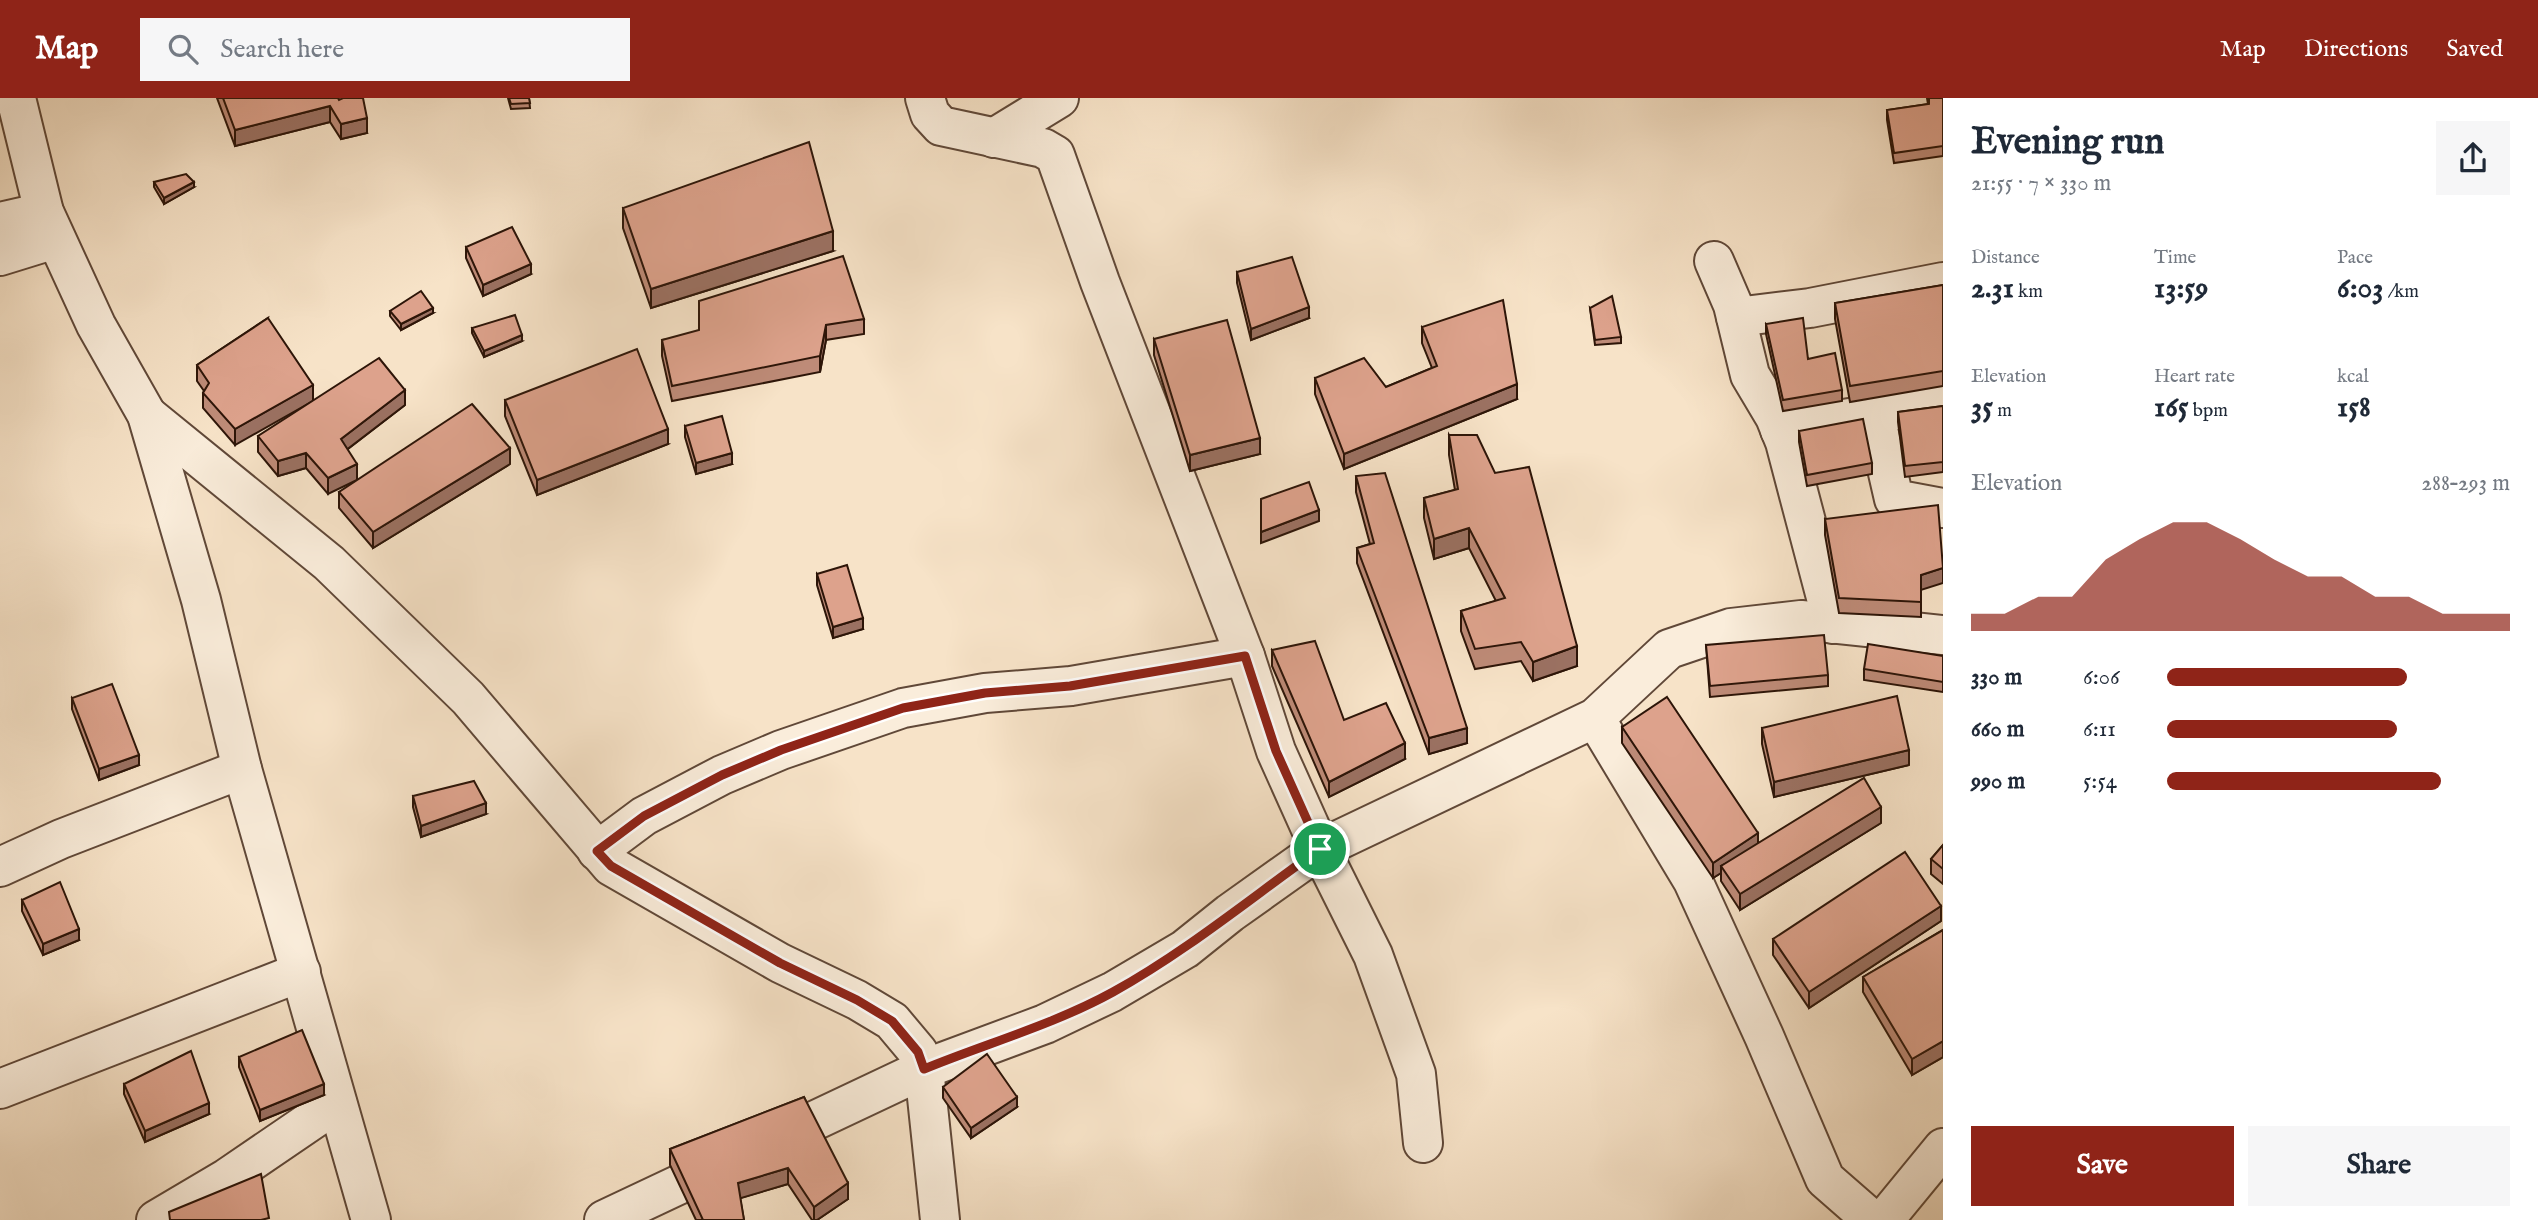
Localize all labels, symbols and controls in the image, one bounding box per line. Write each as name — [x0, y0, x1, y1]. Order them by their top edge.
search box — [140, 18, 630, 81]
text: Map — [35, 28, 98, 70]
icon: search — [164, 30, 202, 68]
text: Search here — [220, 33, 344, 66]
text: Map — [2220, 34, 2266, 65]
text: Directions — [2304, 34, 2408, 65]
text: Saved — [2446, 34, 2503, 65]
text: Evening run — [1971, 119, 2165, 167]
button: share — [2436, 121, 2510, 195]
text: 21:55 · 7 × 330 m — [1971, 169, 2111, 198]
text: Distance — [1971, 246, 2040, 270]
text: Time — [2154, 246, 2196, 270]
text: Pace — [2337, 246, 2373, 270]
text: 2.31 — [1971, 270, 2014, 308]
text: 13:59 — [2154, 270, 2208, 308]
text: 6:03 — [2337, 270, 2384, 308]
text: km — [2014, 280, 2043, 304]
text: /km — [2384, 280, 2419, 304]
text: Elevation — [1971, 365, 2046, 389]
text: Heart rate — [2154, 365, 2235, 389]
text: kcal — [2337, 365, 2369, 389]
text: 35 — [1971, 389, 1993, 427]
text: 165 — [2154, 389, 2189, 427]
text: 158 — [2337, 389, 2371, 427]
text: m — [1993, 399, 2012, 423]
text: bpm — [2189, 399, 2228, 423]
text: Elevation — [1971, 469, 2062, 498]
text: 288–293 m — [2421, 469, 2510, 498]
text: 330 m — [1971, 663, 2022, 692]
text: 6:06 — [2083, 663, 2120, 692]
text: 660 m — [1971, 715, 2025, 744]
text: 6:11 — [2083, 715, 2116, 744]
text: 990 m — [1971, 767, 2025, 796]
text: 5:54 — [2083, 767, 2117, 796]
pin — [1290, 819, 1350, 879]
icon: arrive — [1301, 830, 1339, 868]
button: Save — [1971, 1126, 2234, 1206]
button: Share — [2248, 1126, 2510, 1206]

